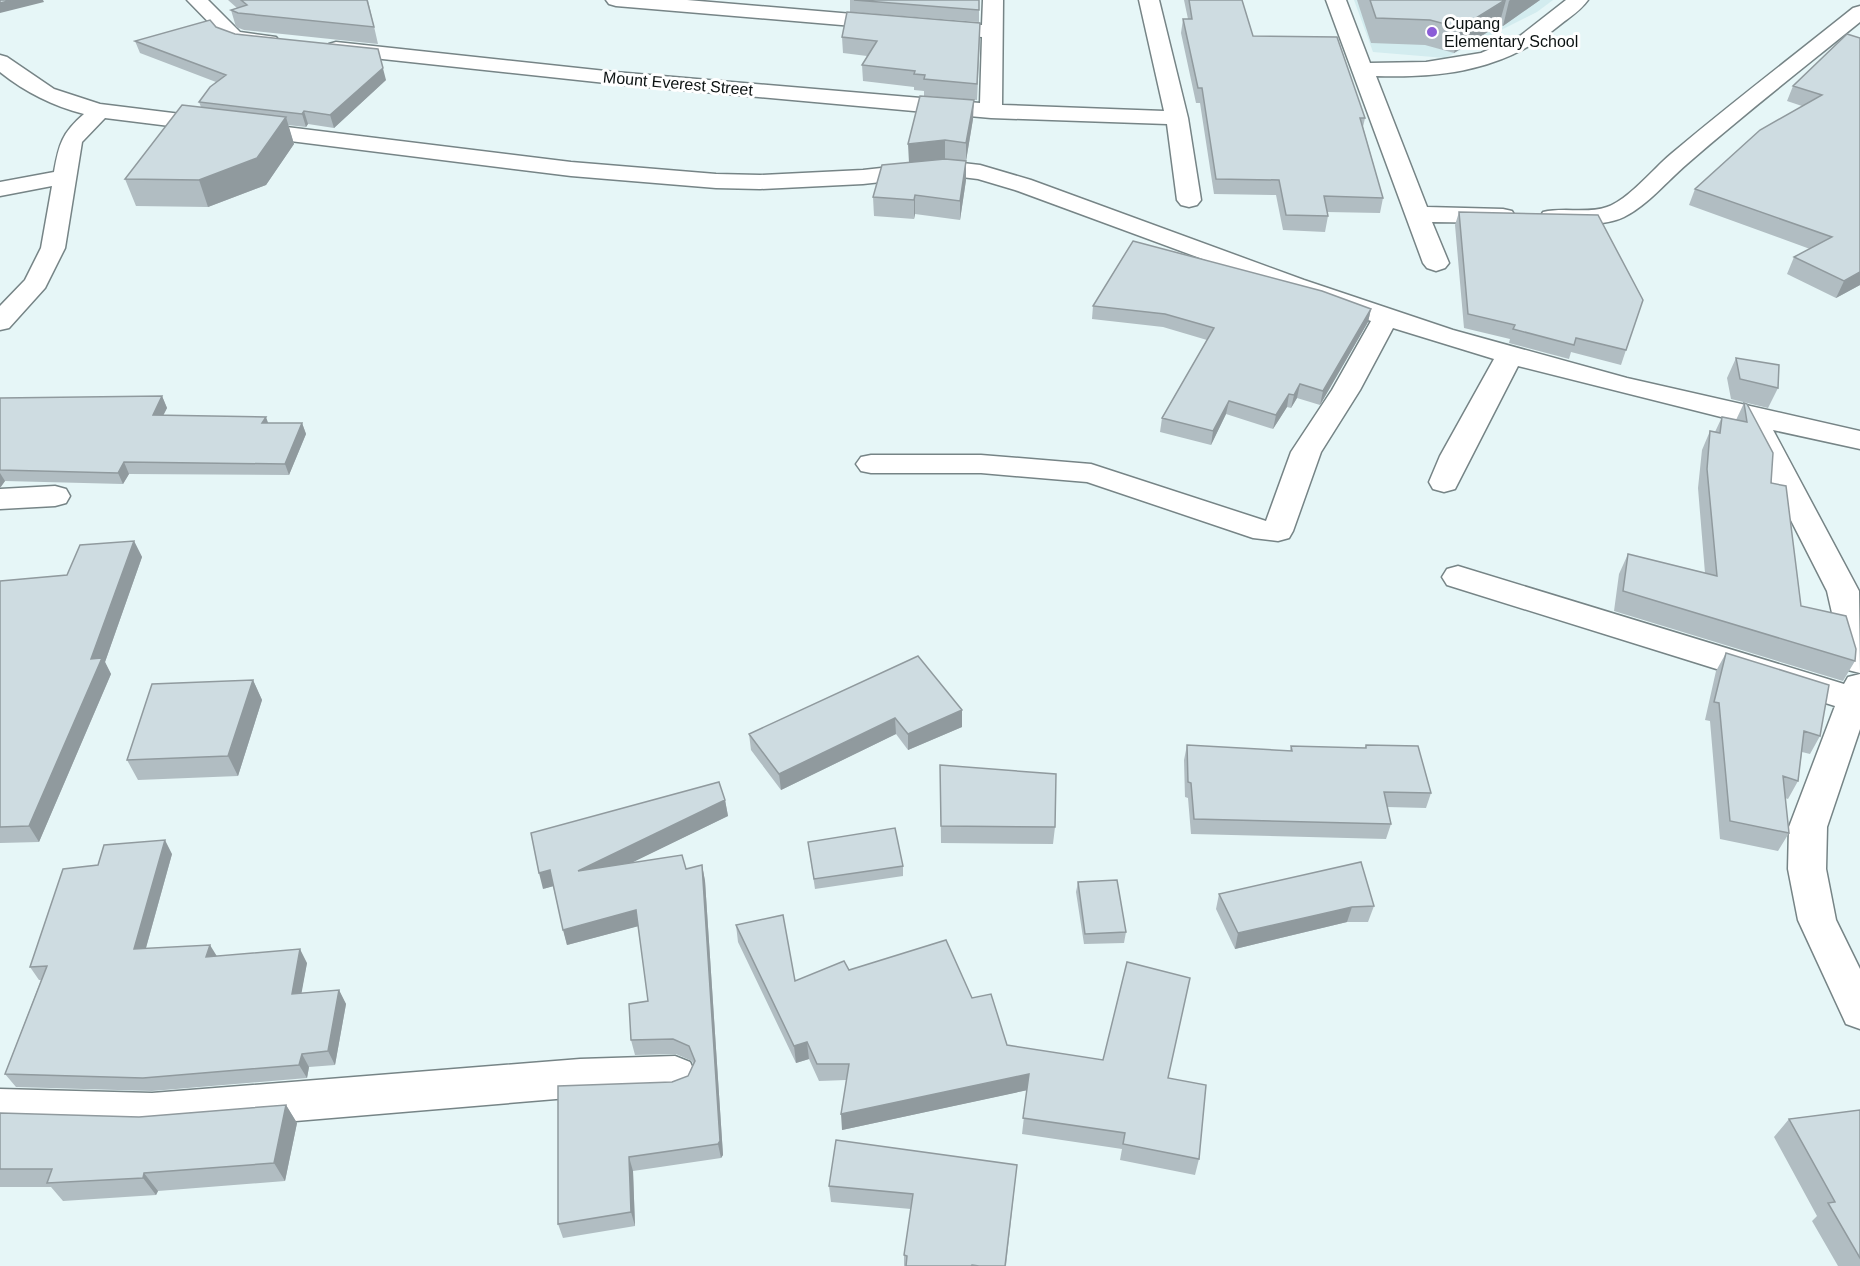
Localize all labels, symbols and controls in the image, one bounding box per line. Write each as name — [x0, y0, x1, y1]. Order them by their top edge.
place label: Cupang Elementary School — [1444, 15, 1578, 50]
marker: Cupang Elementary School — [1425, 25, 1439, 39]
street label: Mount Everest Street — [602, 68, 754, 99]

